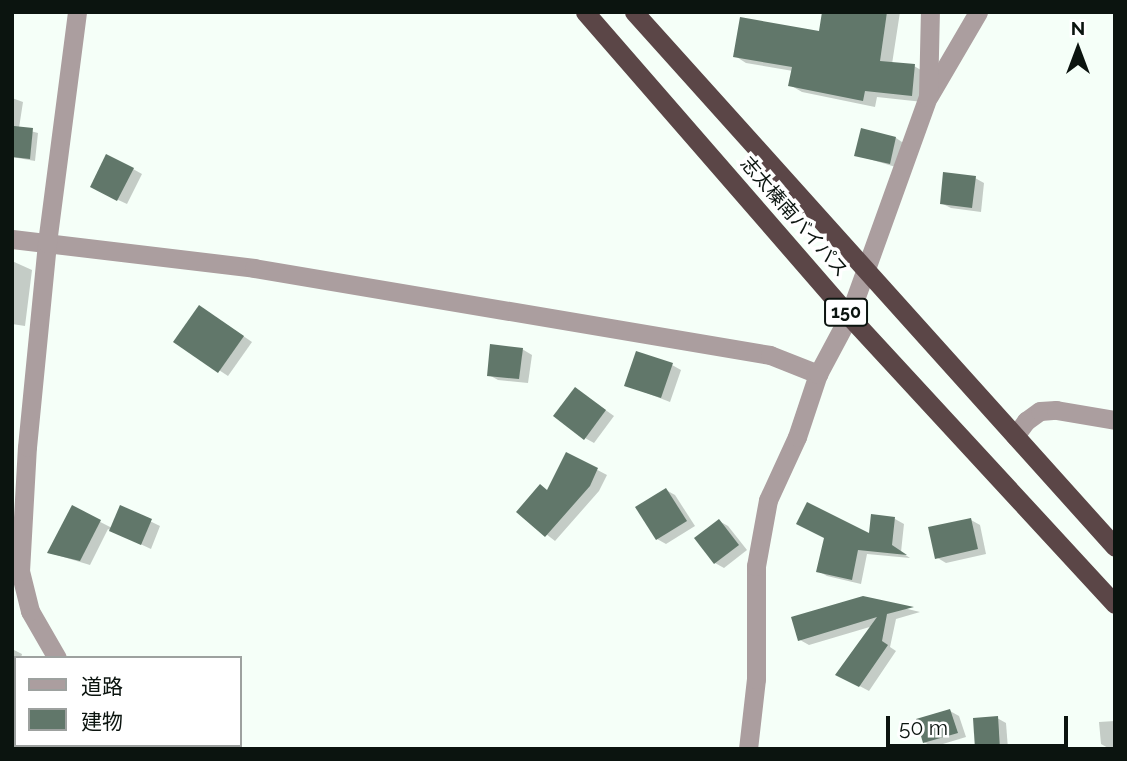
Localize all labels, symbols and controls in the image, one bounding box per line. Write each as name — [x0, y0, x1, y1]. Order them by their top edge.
north arrow — [1043, 14, 1113, 84]
text: N — [1071, 17, 1085, 39]
street label: 志太榛南バイパス — [736, 152, 852, 282]
road number: 150 — [823, 298, 869, 326]
legend — [14, 656, 242, 747]
text: 道路 — [81, 674, 123, 699]
scale bar — [889, 702, 1071, 746]
text: 建物 — [81, 709, 123, 734]
text: 50 m — [899, 715, 948, 740]

